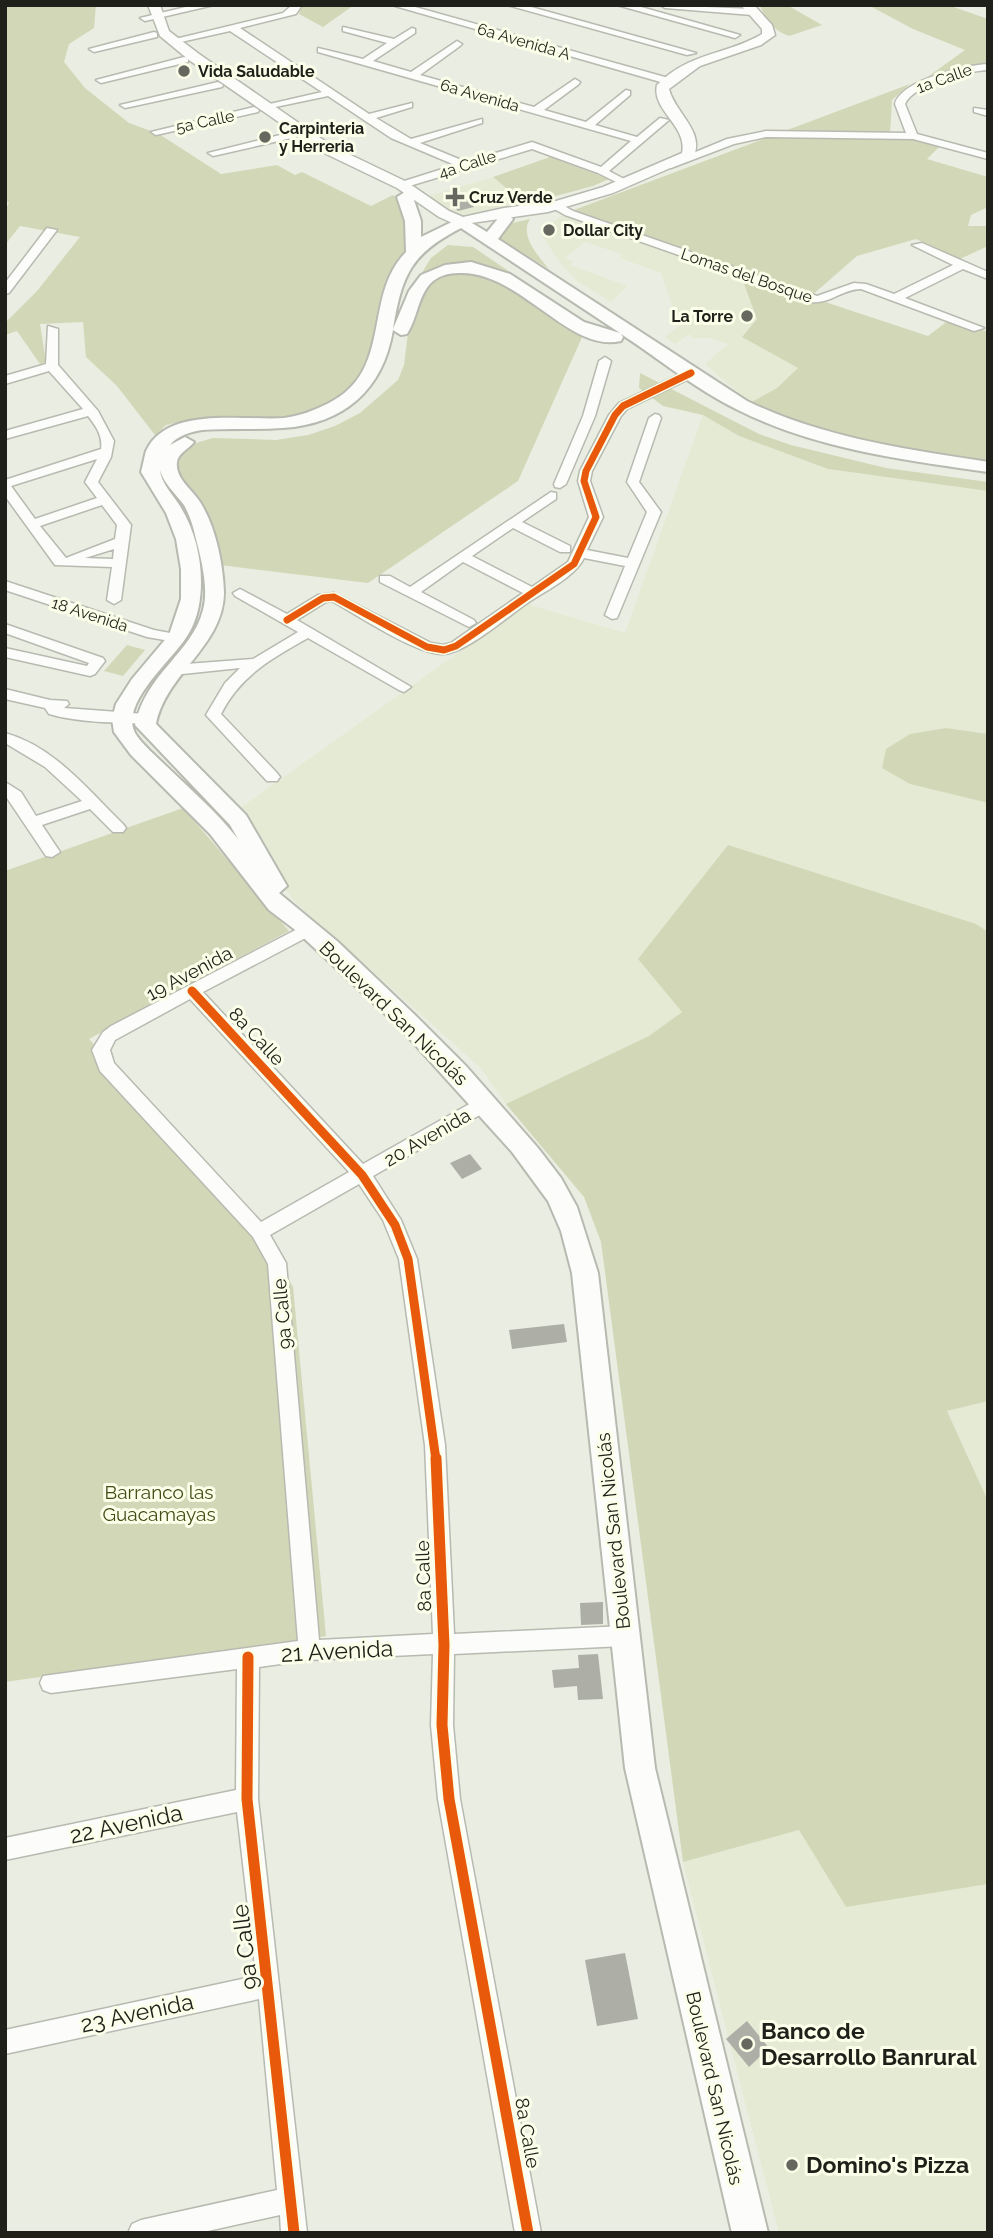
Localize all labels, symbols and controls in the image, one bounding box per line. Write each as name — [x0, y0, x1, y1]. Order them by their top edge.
street label: 6a Avenida A — [475, 19, 573, 64]
street label: 1a Calle — [914, 60, 974, 97]
place label: Vida Saludable — [198, 62, 315, 81]
marker: Vida Saludable — [176, 63, 192, 79]
street label: 6a Avenida — [438, 75, 522, 116]
street label: 5a Calle — [174, 106, 236, 137]
place label: Carpinteria y Herreria — [279, 119, 364, 156]
marker: Carpinteria y Herreria — [257, 129, 273, 145]
street label: 4a Calle — [436, 146, 498, 183]
place label: Cruz Verde — [469, 188, 553, 207]
marker: Cruz Verde — [447, 189, 463, 205]
place label: Dollar City — [563, 221, 643, 240]
marker: Dollar City — [541, 222, 557, 238]
street label: Lomas del Bosque — [679, 244, 815, 307]
place label: La Torre — [671, 307, 733, 326]
marker: La Torre — [739, 308, 755, 324]
street label: 18 Avenida — [49, 593, 131, 636]
street label: Boulevard San Nicolás — [315, 936, 473, 1090]
street label: 19 Avenida — [142, 941, 236, 1005]
street label: 8a Calle — [225, 1002, 289, 1070]
street label: 20 Avenida — [380, 1103, 474, 1171]
street label: 9a Calle — [268, 1278, 296, 1350]
street label: Boulevard San Nicolás — [592, 1432, 634, 1630]
park label: Barranco las Guacamayas — [102, 1481, 216, 1525]
street label: 8a Calle — [411, 1540, 435, 1612]
street label: 21 Avenida — [280, 1634, 394, 1667]
street label: 22 Avenida — [67, 1798, 185, 1849]
street label: 9a Calle — [226, 1903, 263, 1991]
street label: 23 Avenida — [78, 1987, 196, 2038]
street label: Boulevard San Nicolás — [682, 1989, 748, 2187]
place label: Banco de Desarrollo Banrural — [761, 2017, 977, 2070]
marker: Banco de Desarrollo Banrural — [739, 2036, 755, 2052]
street label: 8a Calle — [511, 2096, 545, 2170]
place label: Domino's Pizza — [806, 2151, 969, 2178]
marker: Domino's Pizza — [784, 2157, 800, 2173]

